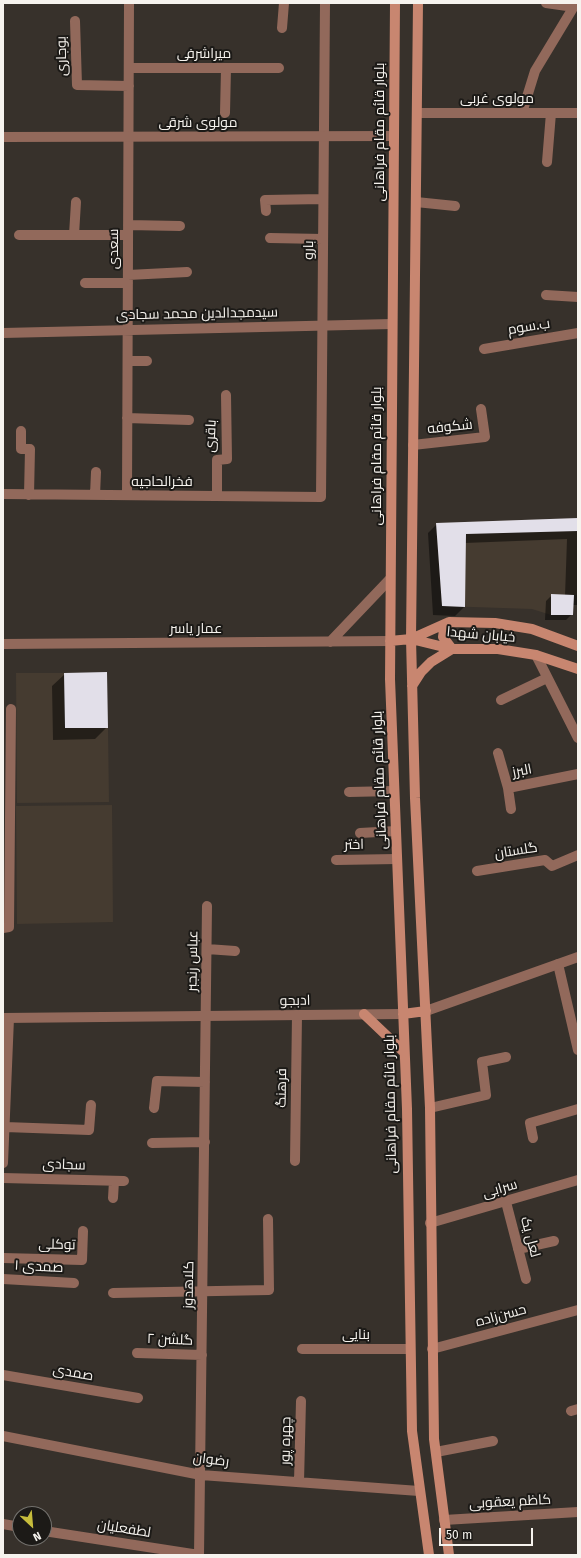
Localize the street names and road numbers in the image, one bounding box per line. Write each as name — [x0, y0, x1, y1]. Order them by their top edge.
street label: بوجاری — [53, 36, 71, 76]
street label: میراشرفی — [177, 46, 231, 62]
street label: بلوار قائم مقام فراهانی — [372, 63, 388, 201]
street label: مولوی غربی — [460, 91, 534, 107]
street label: مولوی شرقی — [159, 115, 237, 131]
street label: سعدی — [106, 229, 122, 269]
street label: بارو — [300, 240, 318, 260]
street label: سیدمجدالدین محمد سجادی — [116, 304, 278, 324]
street label: ب.سوم — [507, 315, 551, 339]
street label: بلوار قائم مقام فراهانی — [369, 387, 385, 525]
street label: شکوفه — [427, 416, 473, 438]
street label: باقری — [202, 419, 220, 453]
street label: فخرالحاجیه — [131, 474, 193, 490]
street label: عمار یاسر — [170, 621, 222, 637]
street label: خیابان شهدا — [446, 624, 516, 646]
street label: بلوار قائم مقام فراهانی — [369, 710, 391, 850]
street label: البرز — [511, 761, 533, 781]
street label: اختر — [344, 836, 364, 854]
street label: گلستان — [493, 839, 539, 863]
street label: عباس رنجبر — [184, 930, 202, 992]
street label: ادبجو — [279, 992, 311, 1010]
street label: بلوار قائم مقام فراهانی — [381, 1034, 401, 1174]
street label: فرهنگ — [273, 1068, 291, 1108]
street label: سجادی — [42, 1156, 86, 1174]
street label: سرابی — [481, 1176, 519, 1202]
street label: لعل یک — [517, 1215, 543, 1259]
street label: توکلی — [38, 1236, 76, 1254]
street label: صمدی ۱ — [14, 1257, 64, 1277]
street label: کلاهدوز — [180, 1261, 198, 1309]
street label: حسن‌زاده — [474, 1301, 528, 1331]
street label: بنایی — [342, 1327, 370, 1343]
street label: گلشن ۲ — [147, 1331, 193, 1349]
street label: صمدی — [51, 1361, 95, 1385]
street label: چهره پور — [277, 1417, 295, 1465]
street label: رضوان — [192, 1449, 230, 1471]
street label: کاظم یعقوبی — [469, 1491, 551, 1513]
street label: لطفعلیان — [96, 1516, 152, 1542]

